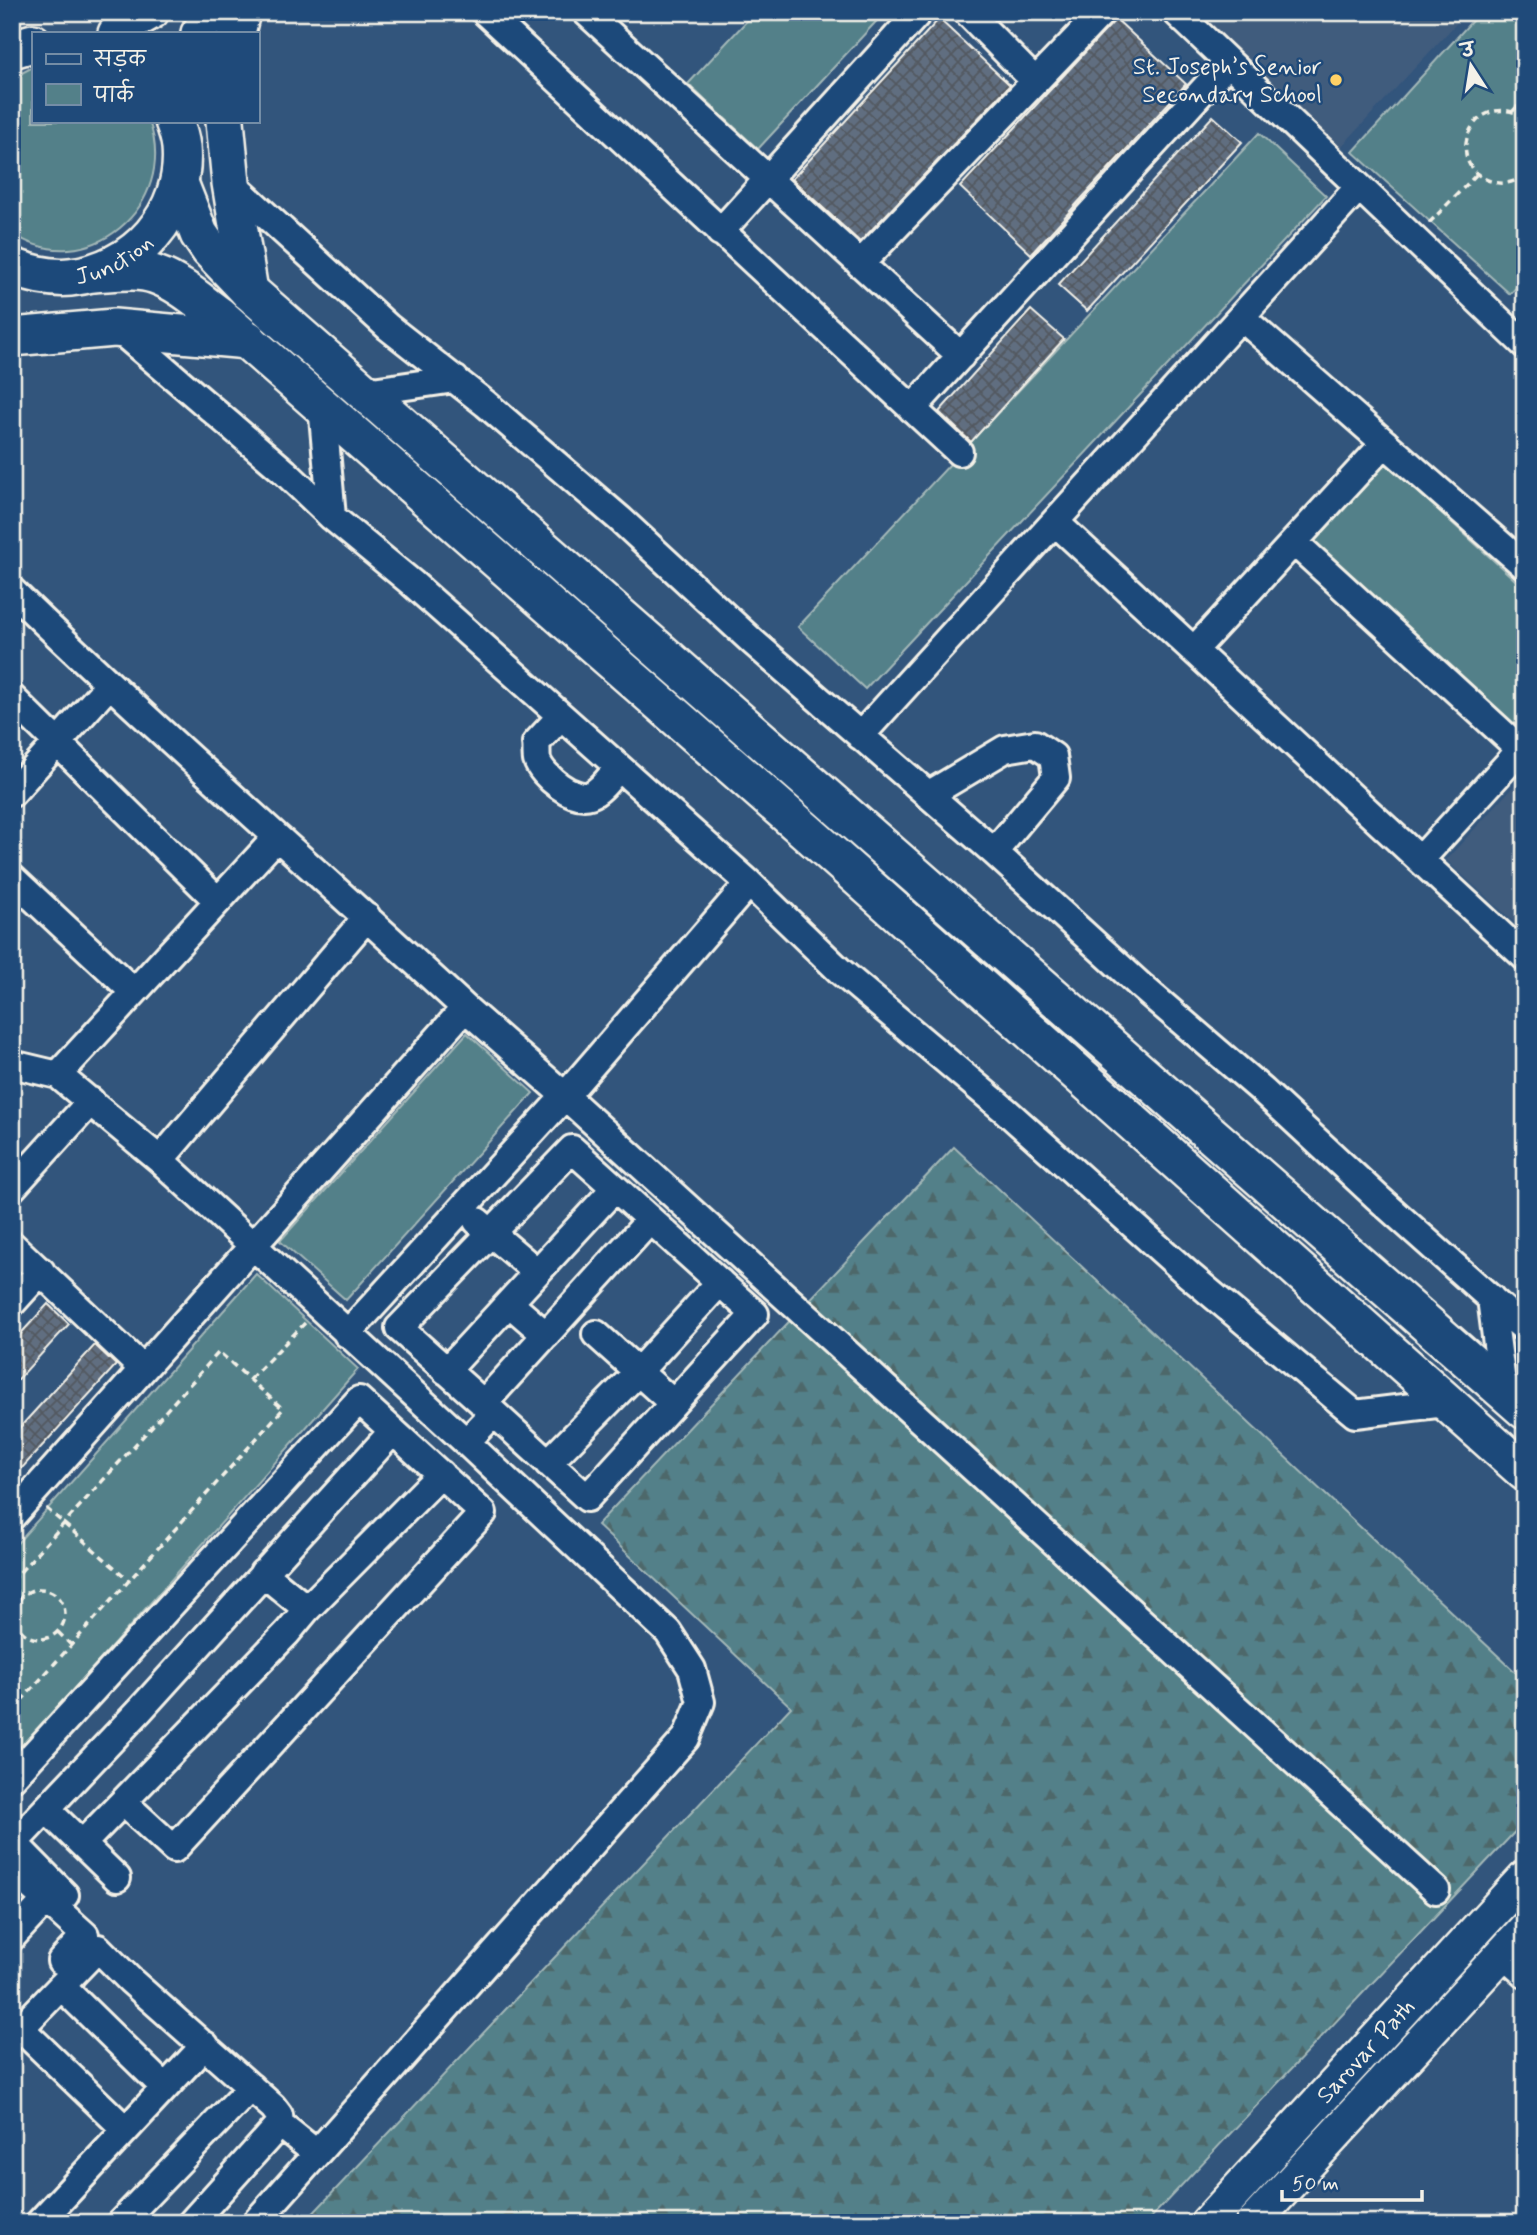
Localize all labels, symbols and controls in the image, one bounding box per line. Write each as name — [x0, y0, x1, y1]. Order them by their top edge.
legend — [32, 32, 259, 122]
north arrow — [1436, 32, 1506, 102]
text: उ — [1457, 37, 1479, 65]
text: सड़क — [93, 46, 147, 74]
place label: St. Joseph’s Senior Secondary School — [1133, 52, 1322, 111]
marker: St. Joseph’s Senior Secondary School — [1328, 72, 1344, 88]
text: पार्क — [93, 78, 135, 110]
street label: Junction — [73, 228, 161, 293]
street label: Sarovar Path — [1310, 1993, 1423, 2111]
scale bar — [1282, 2158, 1422, 2202]
text: 50 m — [1292, 2170, 1339, 2198]

